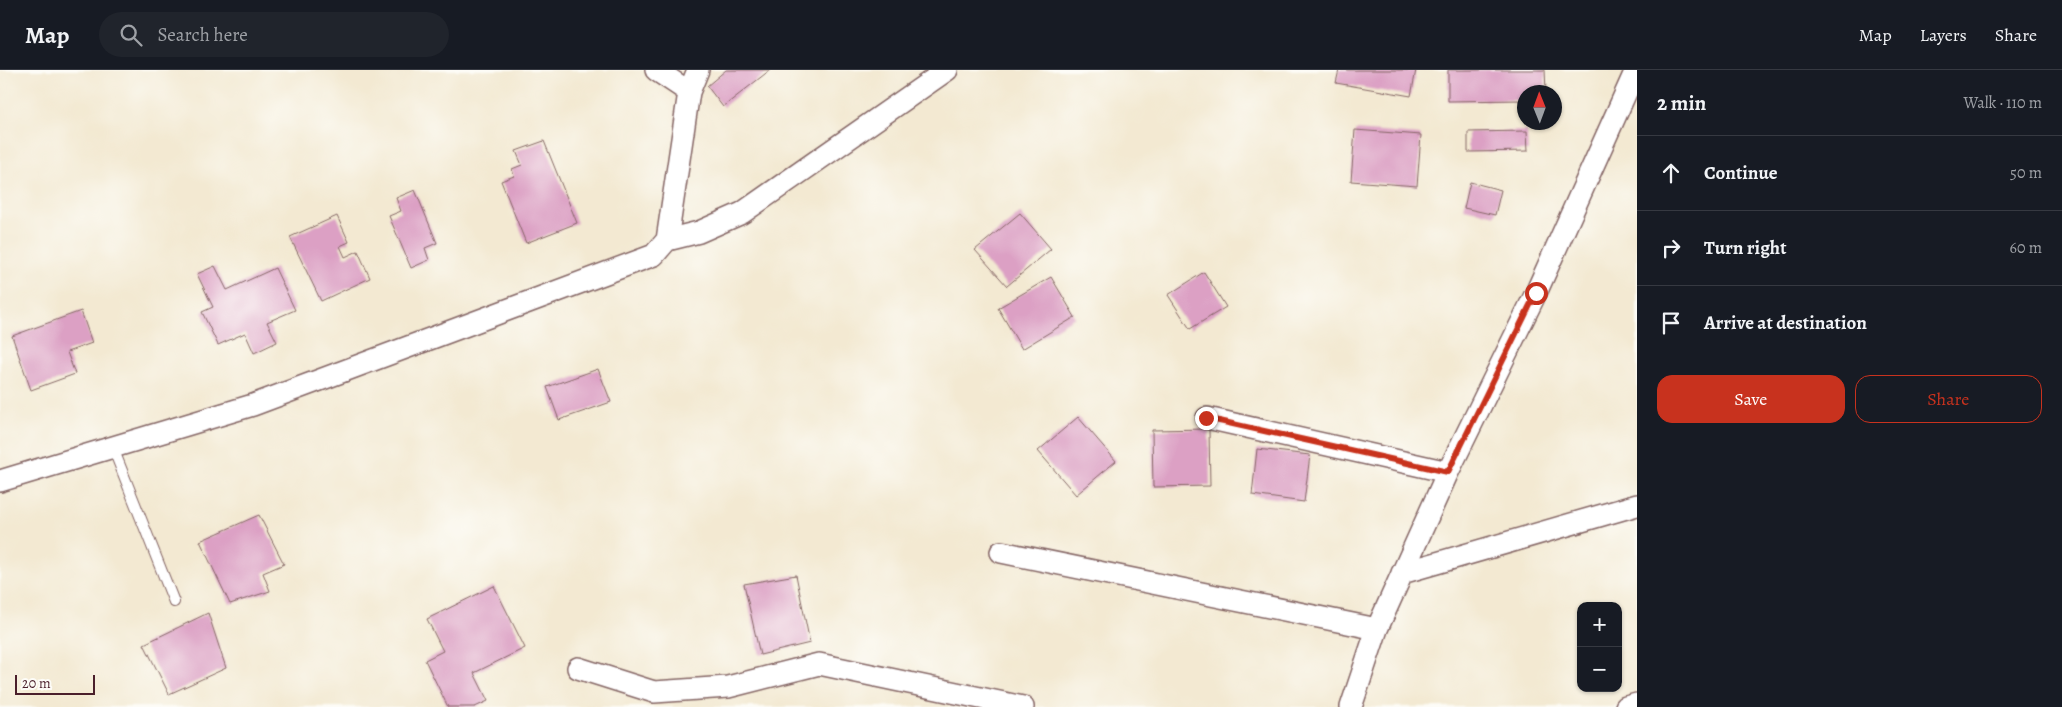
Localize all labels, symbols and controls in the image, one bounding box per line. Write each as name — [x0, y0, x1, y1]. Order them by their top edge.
search box — [99, 12, 449, 57]
text: Map — [25, 19, 69, 51]
icon: search — [117, 21, 145, 49]
text: Search here — [157, 22, 248, 48]
text: Map — [1859, 23, 1892, 47]
text: Layers — [1920, 23, 1967, 47]
text: Share — [1995, 23, 2037, 47]
north arrow — [1517, 85, 1562, 130]
text: 2 min — [1657, 89, 1706, 117]
text: Walk · 110 m — [1964, 92, 2042, 114]
icon: ahead — [1657, 159, 1685, 187]
text: Continue — [1704, 160, 1778, 186]
text: 50 m — [2010, 162, 2042, 184]
icon: right — [1657, 234, 1685, 262]
text: Turn right — [1704, 235, 1786, 261]
text: 60 m — [2010, 237, 2042, 259]
route start — [1525, 282, 1548, 305]
icon: arrive — [1657, 309, 1685, 337]
text: Arrive at destination — [1704, 310, 1867, 336]
button: Save — [1657, 375, 1845, 423]
button: Share — [1855, 375, 2042, 423]
route end — [1195, 407, 1218, 430]
map controls — [1577, 602, 1622, 692]
button: + — [1577, 602, 1622, 647]
button: − — [1577, 647, 1622, 692]
scale bar — [15, 672, 95, 695]
text: 20 m — [22, 674, 51, 693]

